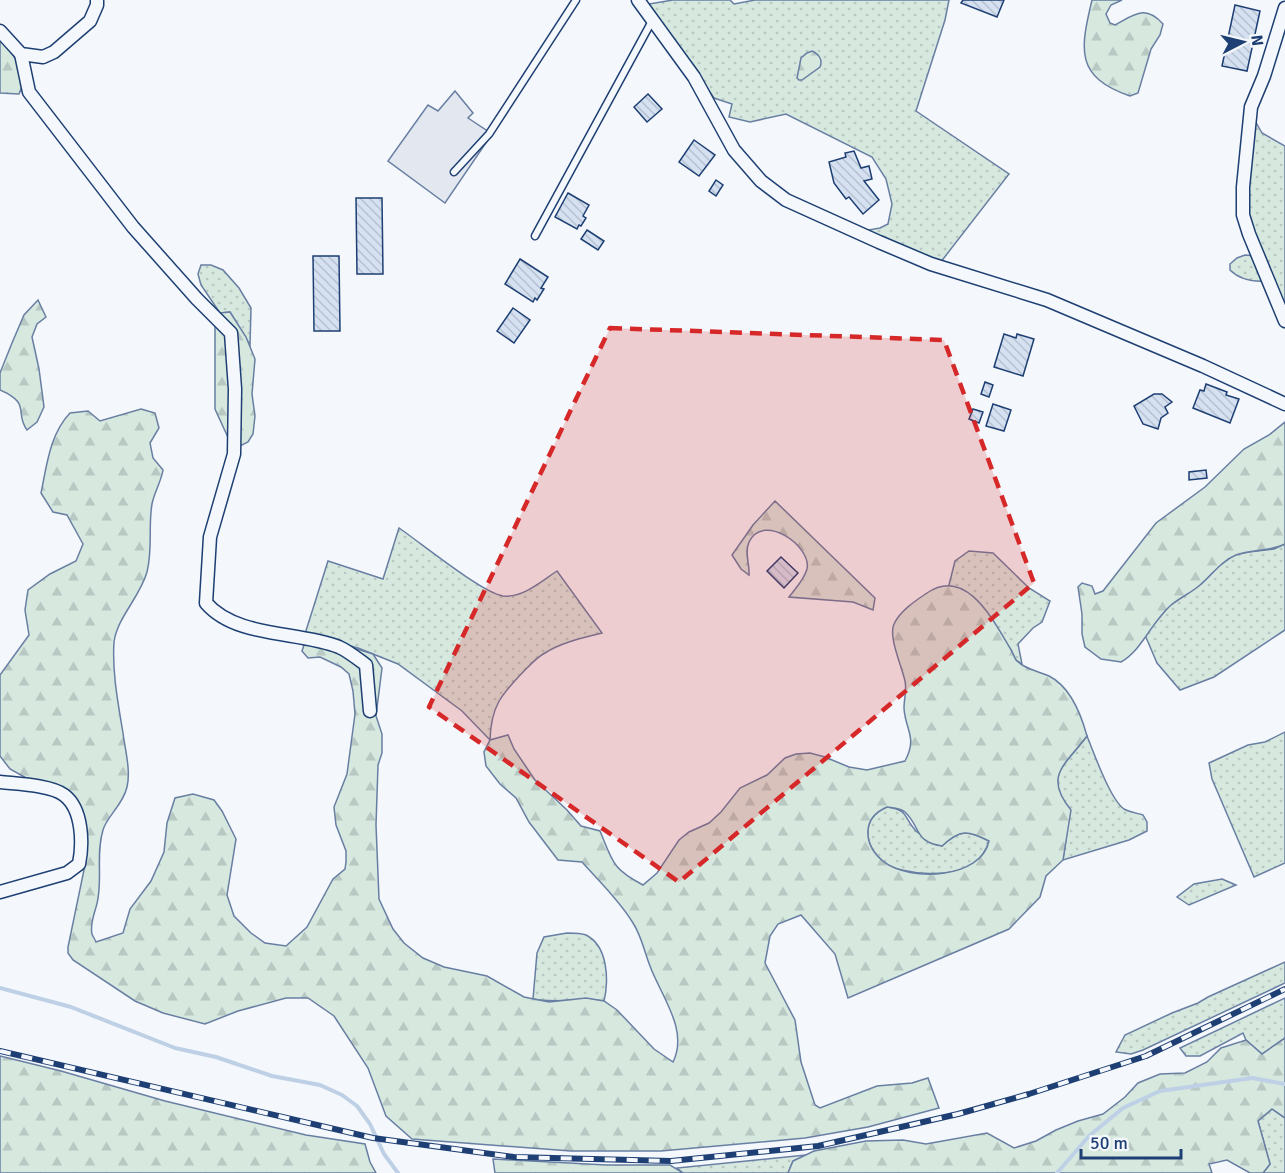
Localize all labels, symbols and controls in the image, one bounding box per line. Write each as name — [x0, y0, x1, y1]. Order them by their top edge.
north arrow — [1213, 12, 1273, 72]
text: N — [1246, 34, 1267, 47]
scale bar — [1081, 1122, 1182, 1160]
text: 50 m — [1090, 1132, 1128, 1154]

